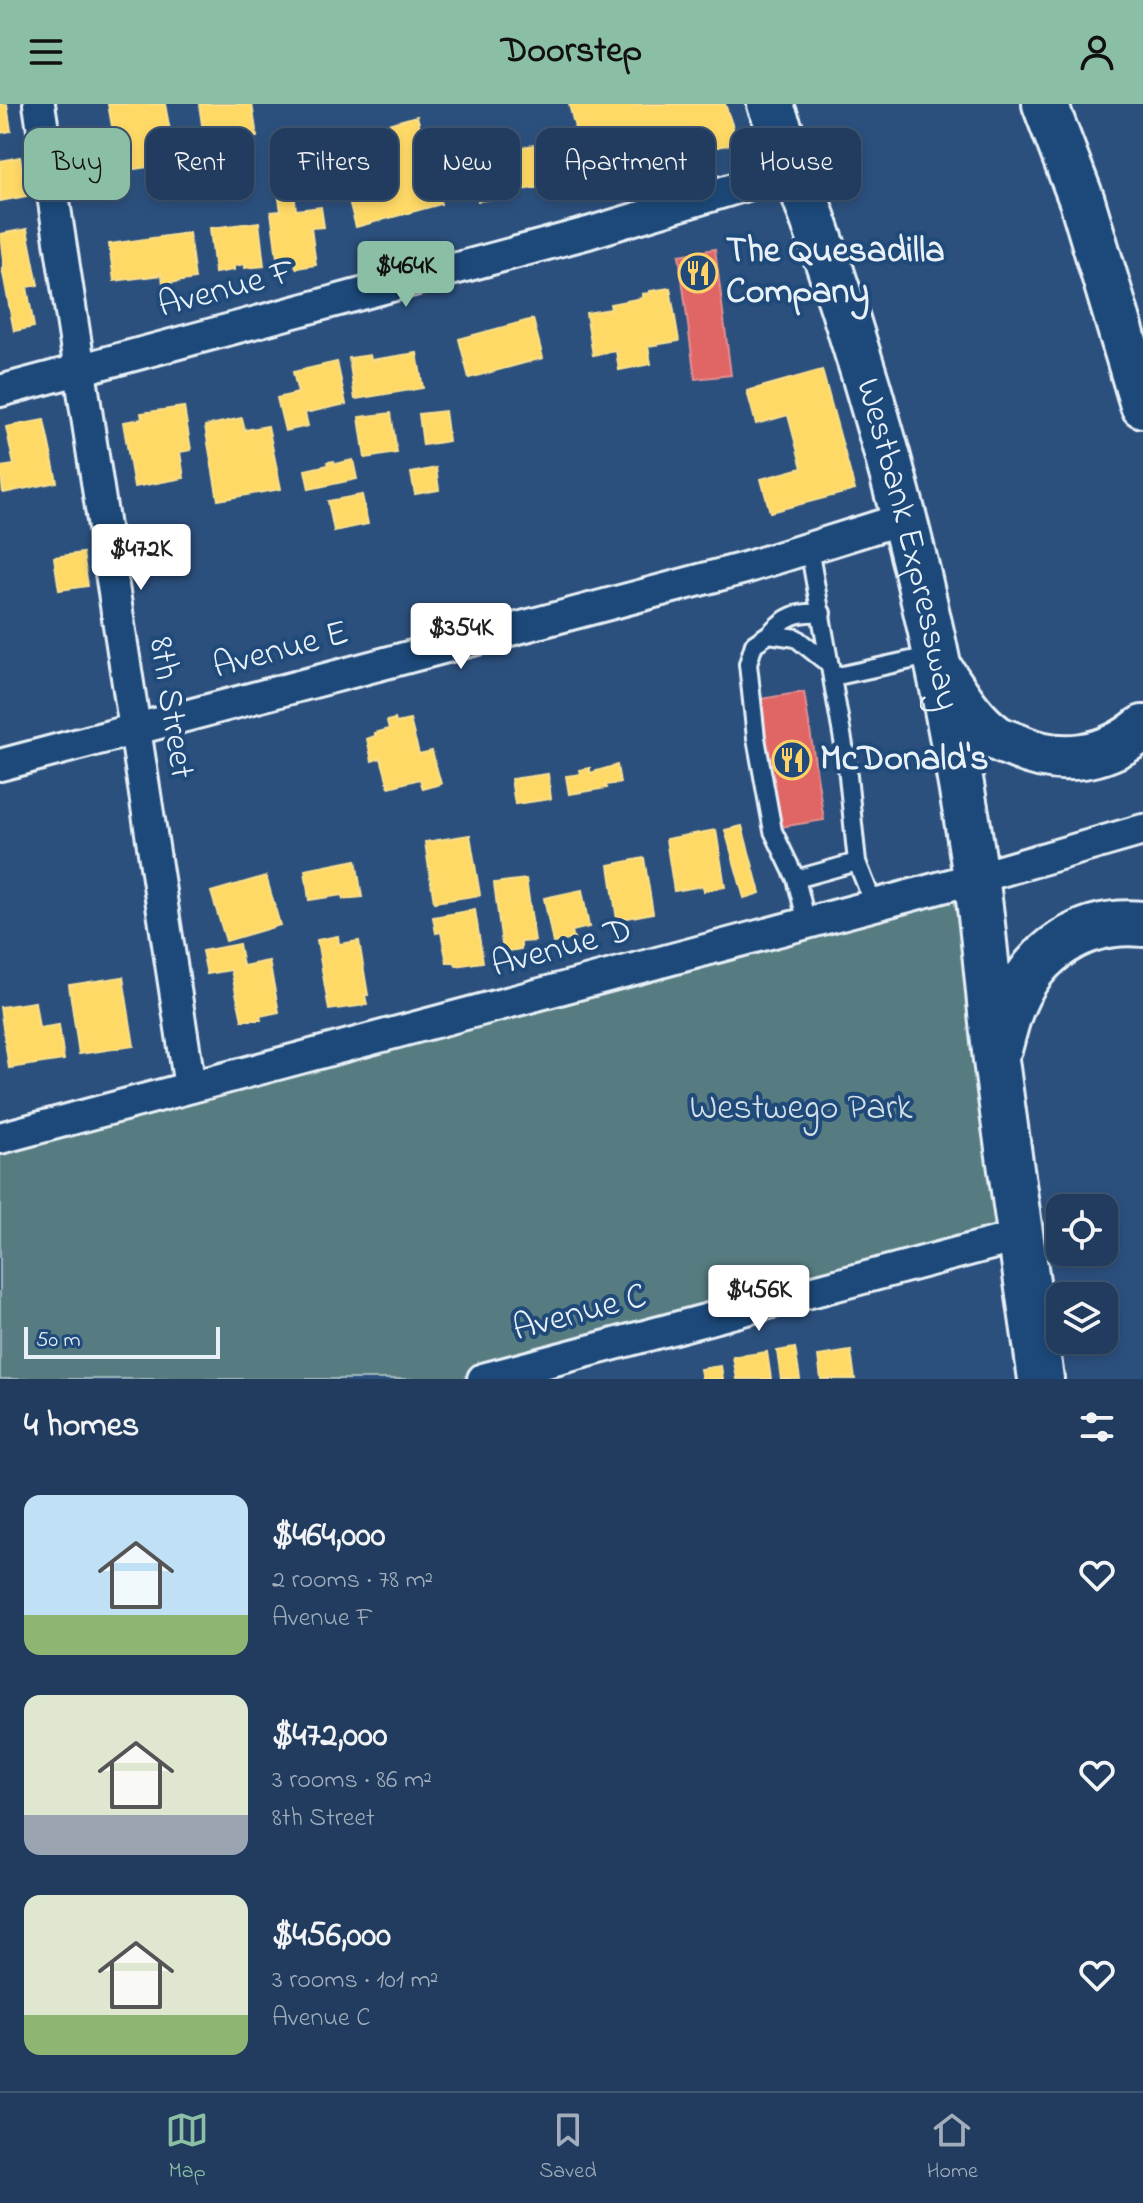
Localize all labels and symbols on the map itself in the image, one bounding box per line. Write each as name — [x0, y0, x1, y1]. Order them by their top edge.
place label: The Quesadilla Company — [726, 226, 945, 320]
pin: $464K — [350, 241, 462, 309]
street label: Avenue F — [153, 246, 301, 334]
restaurant icon: The Quesadilla Company — [677, 252, 719, 294]
street label: Westbank Expressway — [840, 372, 973, 715]
pin: $472K — [85, 524, 197, 592]
pin: $354K — [405, 603, 517, 671]
street label: Avenue E — [207, 607, 355, 695]
street label: 8th Street — [133, 634, 207, 782]
place label: McDonald's — [820, 734, 989, 787]
restaurant icon: McDonald's — [771, 739, 813, 781]
street label: Avenue D — [486, 905, 638, 993]
park label: Westwego Park — [689, 1083, 913, 1136]
pin: $456K — [703, 1265, 815, 1333]
street label: Avenue C — [507, 1271, 653, 1357]
scale bar — [24, 1323, 220, 1359]

